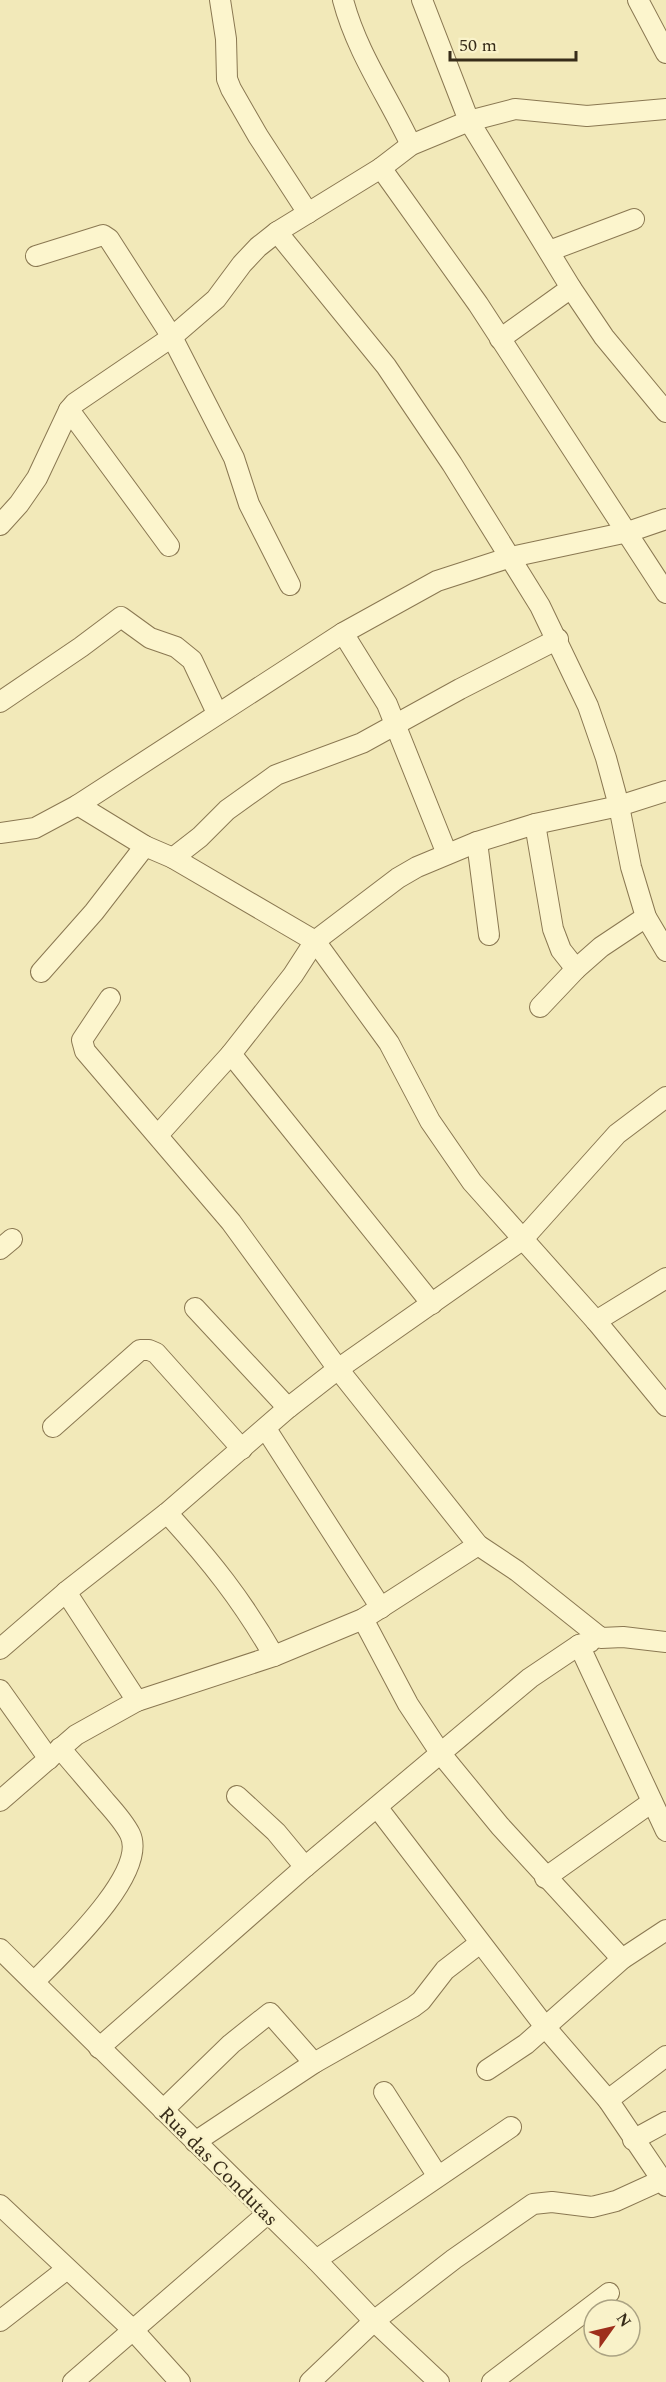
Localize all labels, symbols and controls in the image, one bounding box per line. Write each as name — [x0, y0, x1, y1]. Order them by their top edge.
scale bar — [450, 24, 576, 62]
text: 50 m — [459, 32, 497, 59]
street label: Rua das Condutas — [152, 2100, 285, 2233]
north arrow — [582, 2298, 642, 2358]
text: N — [610, 2308, 637, 2332]

